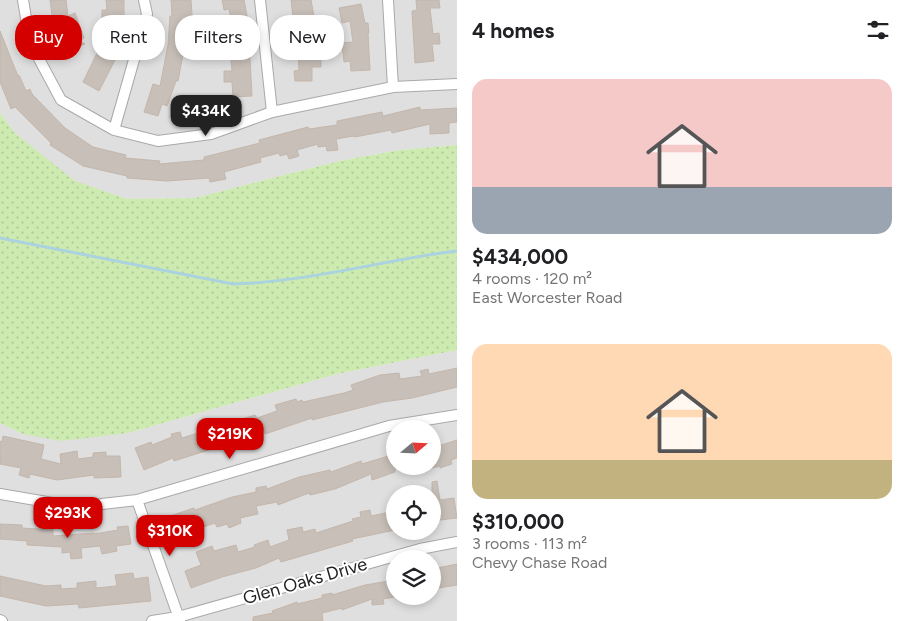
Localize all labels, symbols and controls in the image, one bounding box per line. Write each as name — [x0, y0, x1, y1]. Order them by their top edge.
chip: Buy — [15, 15, 82, 60]
chip: Rent — [92, 15, 165, 60]
chip: Filters — [175, 15, 260, 60]
chip: New — [270, 15, 344, 60]
icon: filters — [864, 16, 892, 44]
text: 4 homes — [472, 18, 554, 43]
pin: $434K — [171, 94, 241, 137]
text: $434K — [182, 101, 230, 120]
icon: home — [637, 111, 727, 201]
text: $434,000 — [472, 244, 568, 269]
text: 4 rooms · 120 m² — [472, 269, 592, 288]
text: East Worcester Road — [472, 288, 622, 307]
icon: home — [637, 376, 727, 466]
pin: $219K — [195, 418, 265, 460]
north arrow — [386, 420, 441, 475]
map controls — [386, 420, 441, 605]
text: $219K — [208, 424, 252, 443]
button: locate — [386, 485, 441, 540]
pin: $293K — [33, 496, 103, 539]
text: $293K — [45, 503, 91, 522]
text: $310,000 — [472, 509, 564, 534]
pin: $310K — [135, 514, 205, 557]
text: $310K — [147, 521, 193, 540]
text: 3 rooms · 113 m² — [472, 534, 587, 553]
button: layers — [386, 550, 441, 605]
street label: Glen Oaks Drive — [240, 553, 370, 609]
text: Chevy Chase Road — [472, 553, 607, 572]

